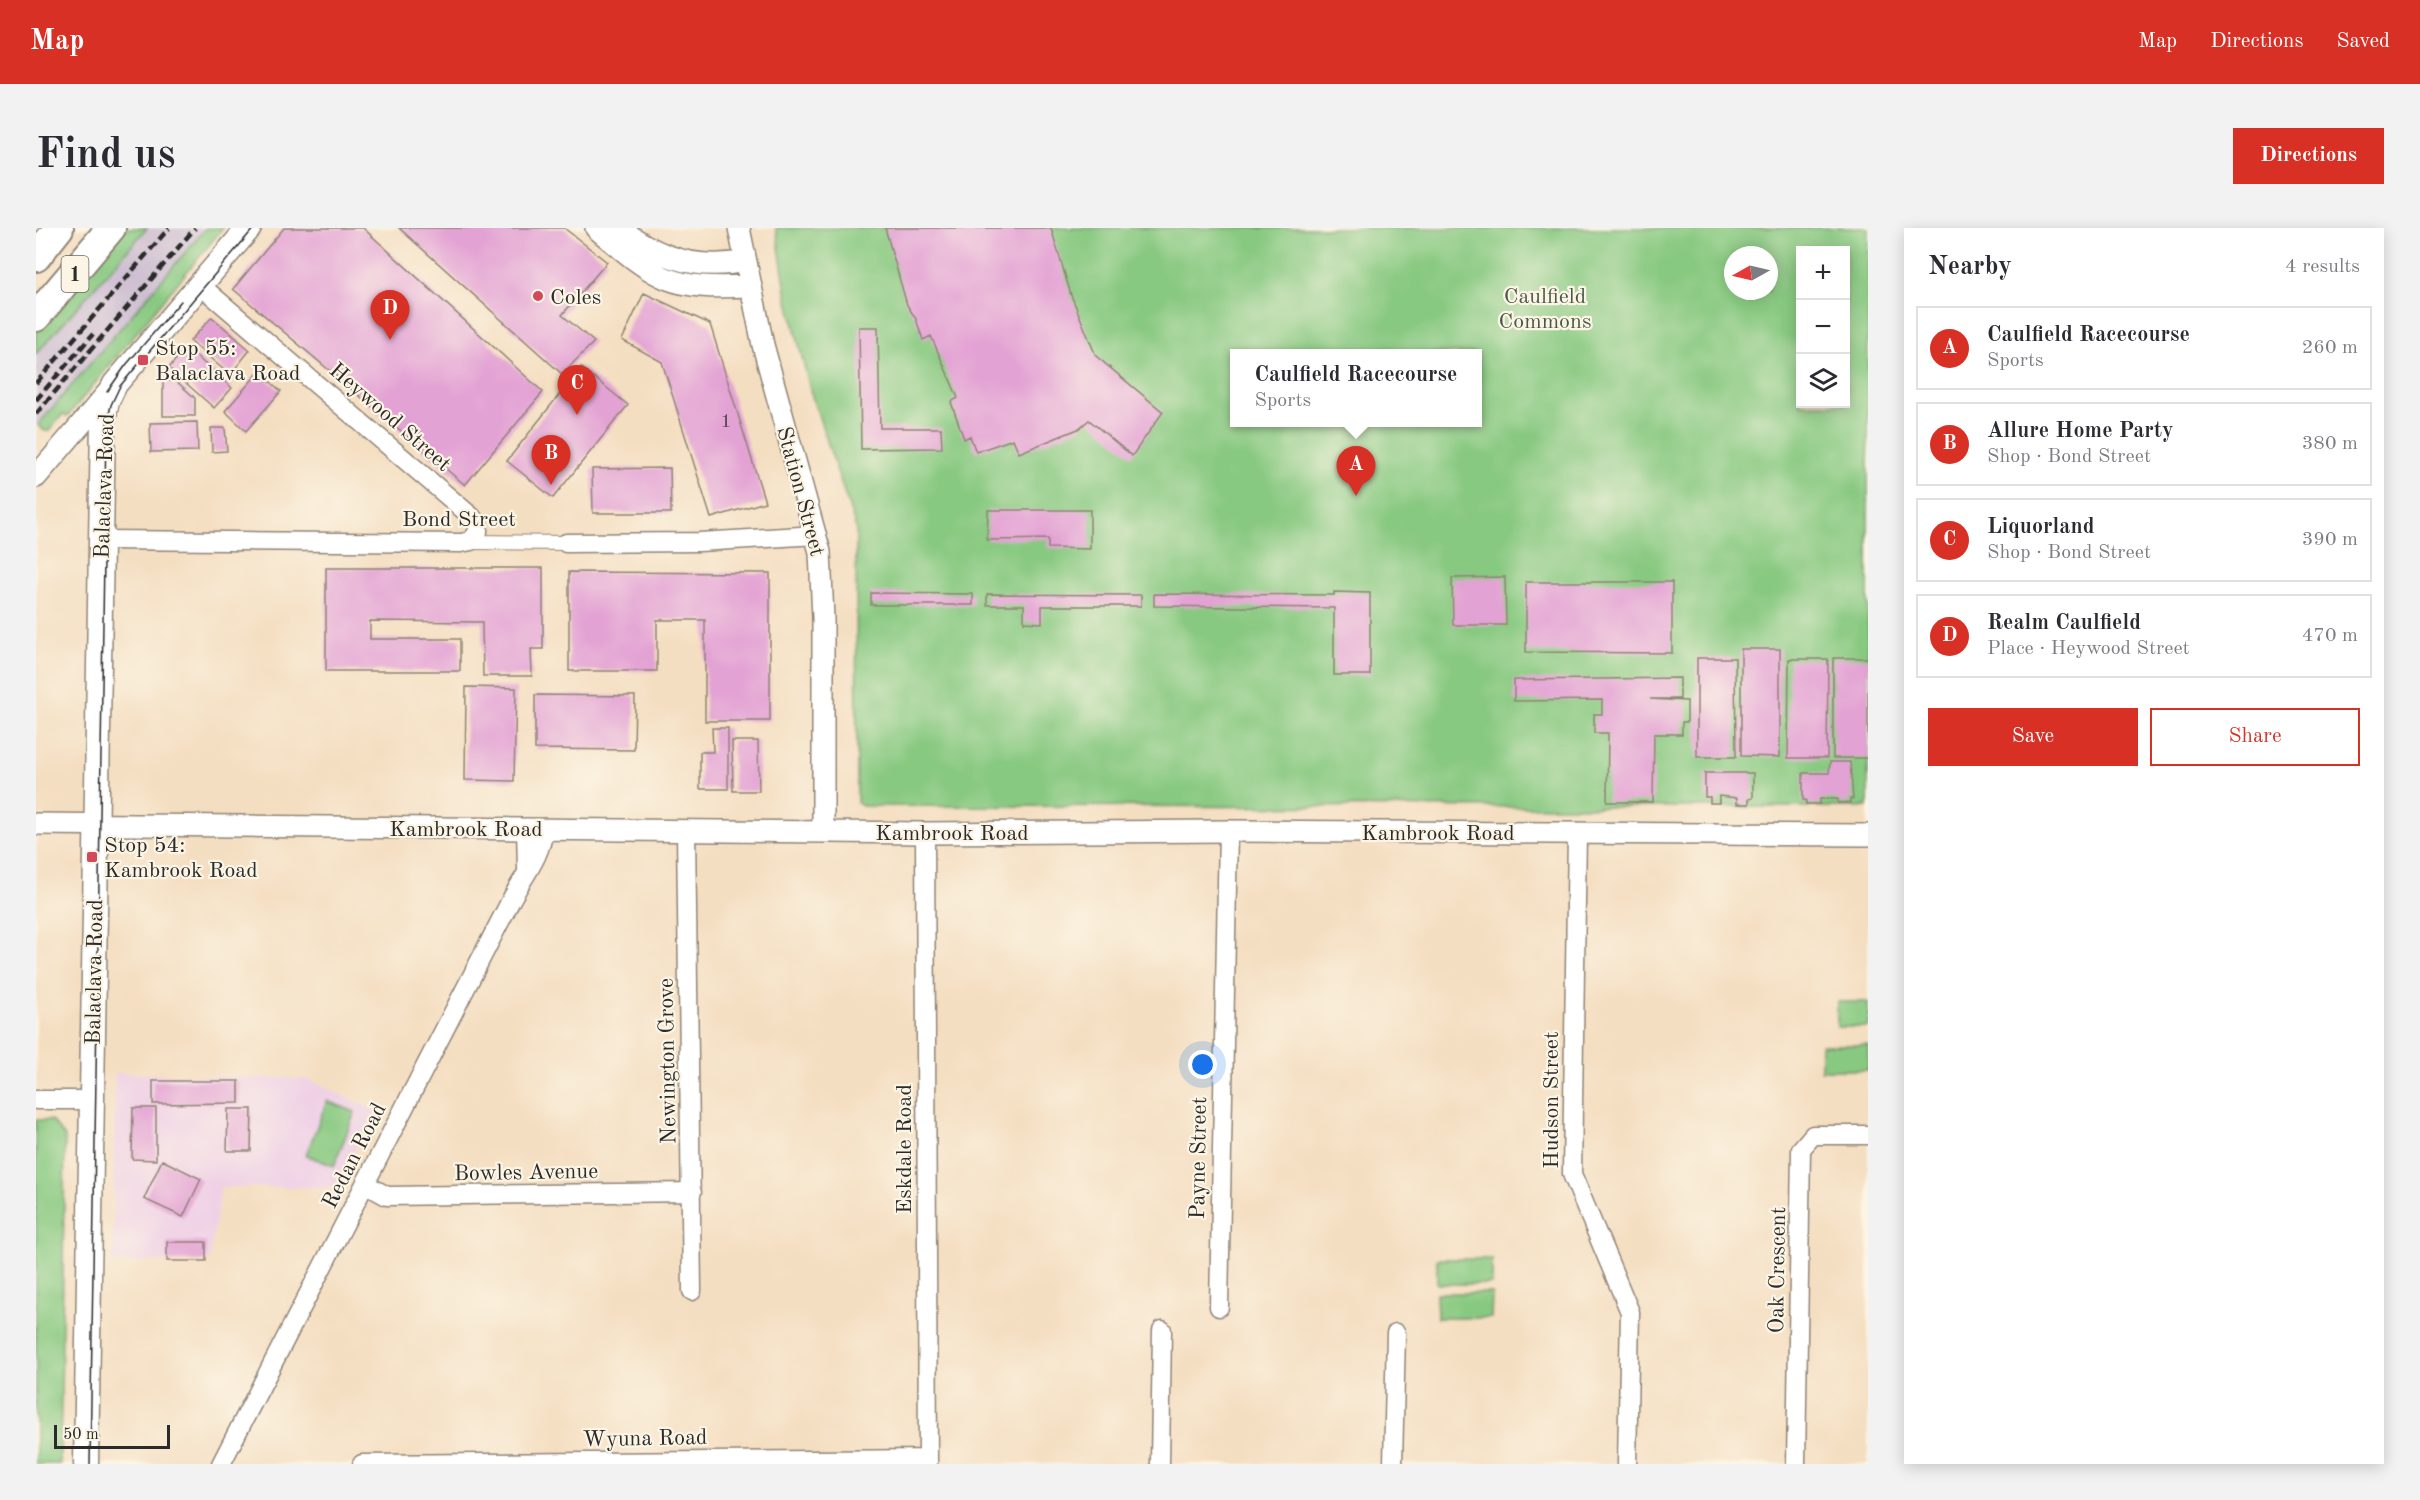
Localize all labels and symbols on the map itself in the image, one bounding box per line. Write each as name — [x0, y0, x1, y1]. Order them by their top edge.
north arrow — [1724, 246, 1778, 300]
road number: 1 — [62, 256, 88, 292]
park label: Caulfield Commons — [1499, 286, 1591, 333]
place label: Coles — [550, 287, 601, 309]
marker: Coles — [531, 289, 545, 303]
pin: D — [370, 291, 410, 340]
place label: Stop 55: Balaclava Road — [155, 338, 301, 385]
marker: Stop 55: Balaclava Road — [136, 353, 150, 367]
street label: Heywood Street — [325, 359, 455, 476]
pin: C — [558, 366, 596, 415]
house number: 1 — [720, 412, 732, 432]
street label: Balaclava Road — [91, 413, 119, 559]
street label: Station Street — [772, 424, 828, 559]
pin: B — [532, 436, 570, 485]
pin: A — [1336, 446, 1376, 496]
street label: Bond Street — [402, 509, 516, 531]
street label: Kambrook Road — [389, 819, 543, 841]
street label: Kambrook Road — [875, 823, 1029, 845]
street label: Kambrook Road — [1361, 823, 1515, 845]
place label: Stop 54: Kambrook Road — [104, 835, 258, 882]
marker: Stop 54: Kambrook Road — [85, 850, 99, 864]
street label: Balaclava Road — [83, 899, 107, 1045]
street label: Newington Grove — [656, 978, 680, 1144]
street label: Hudson Street — [1541, 1031, 1563, 1169]
your location — [1188, 1050, 1217, 1079]
street label: Eskdale Road — [894, 1084, 916, 1214]
street label: Payne Street — [1187, 1097, 1211, 1220]
street label: Redan Road — [319, 1100, 391, 1212]
street label: Bowles Avenue — [454, 1161, 598, 1185]
street label: Oak Crescent — [1766, 1207, 1790, 1334]
scale bar — [54, 1422, 170, 1450]
street label: Wyuna Road — [582, 1427, 708, 1451]

